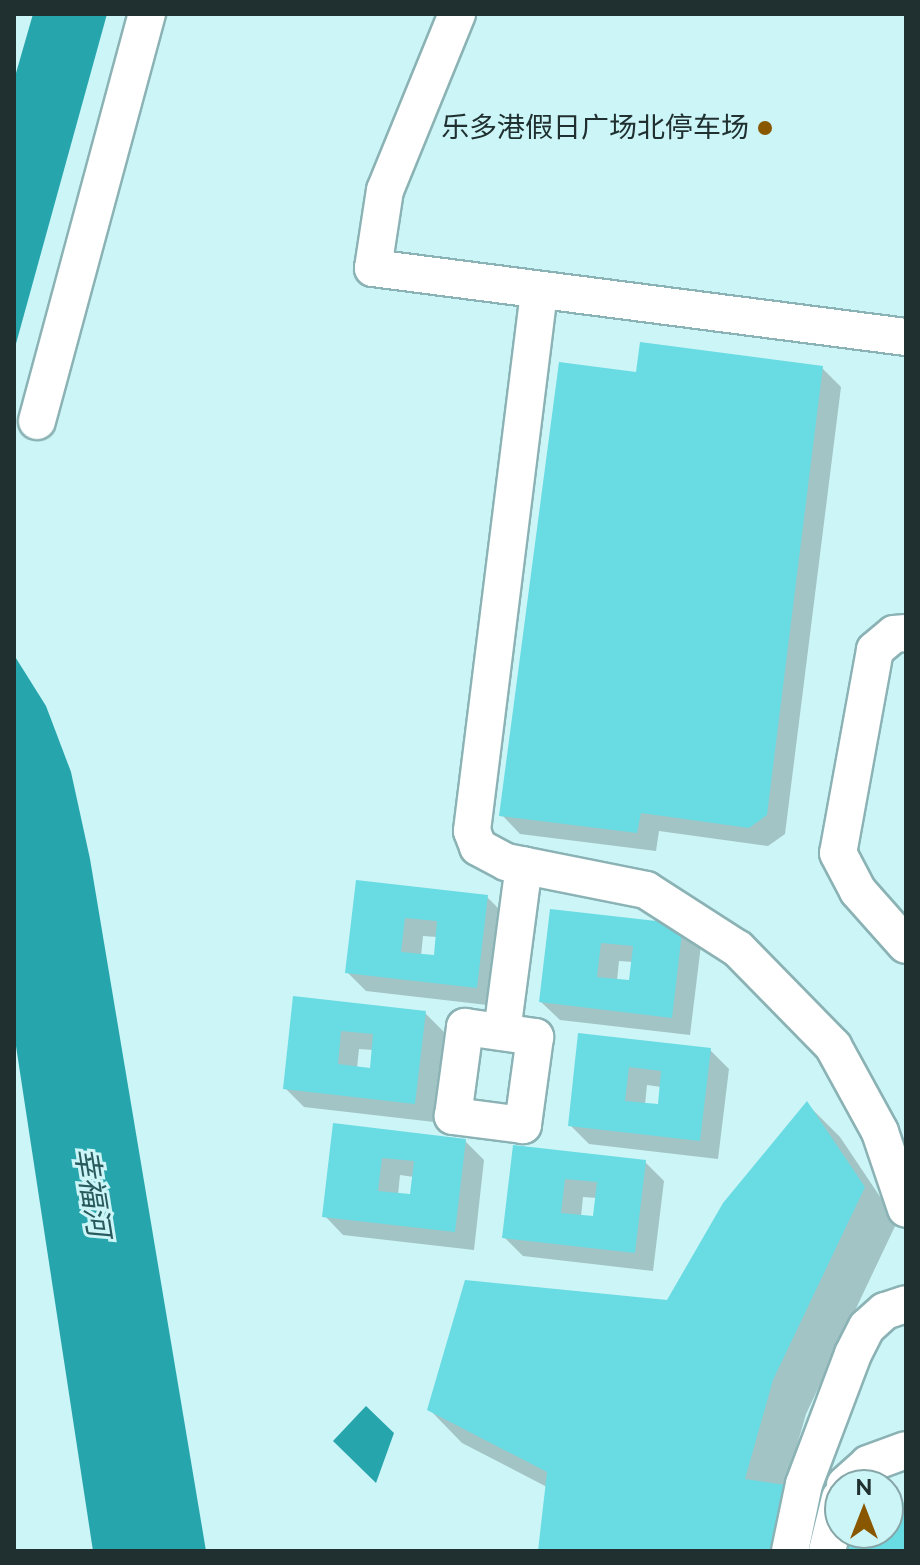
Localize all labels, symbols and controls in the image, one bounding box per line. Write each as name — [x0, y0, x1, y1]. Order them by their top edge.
place label: 乐多港假日广场北停车场 — [441, 111, 749, 145]
marker: 乐多港假日广场北停车场 — [756, 119, 774, 137]
water label: 幸福河 — [67, 1145, 117, 1239]
north arrow — [824, 1469, 904, 1549]
text: N — [856, 1474, 872, 1500]

